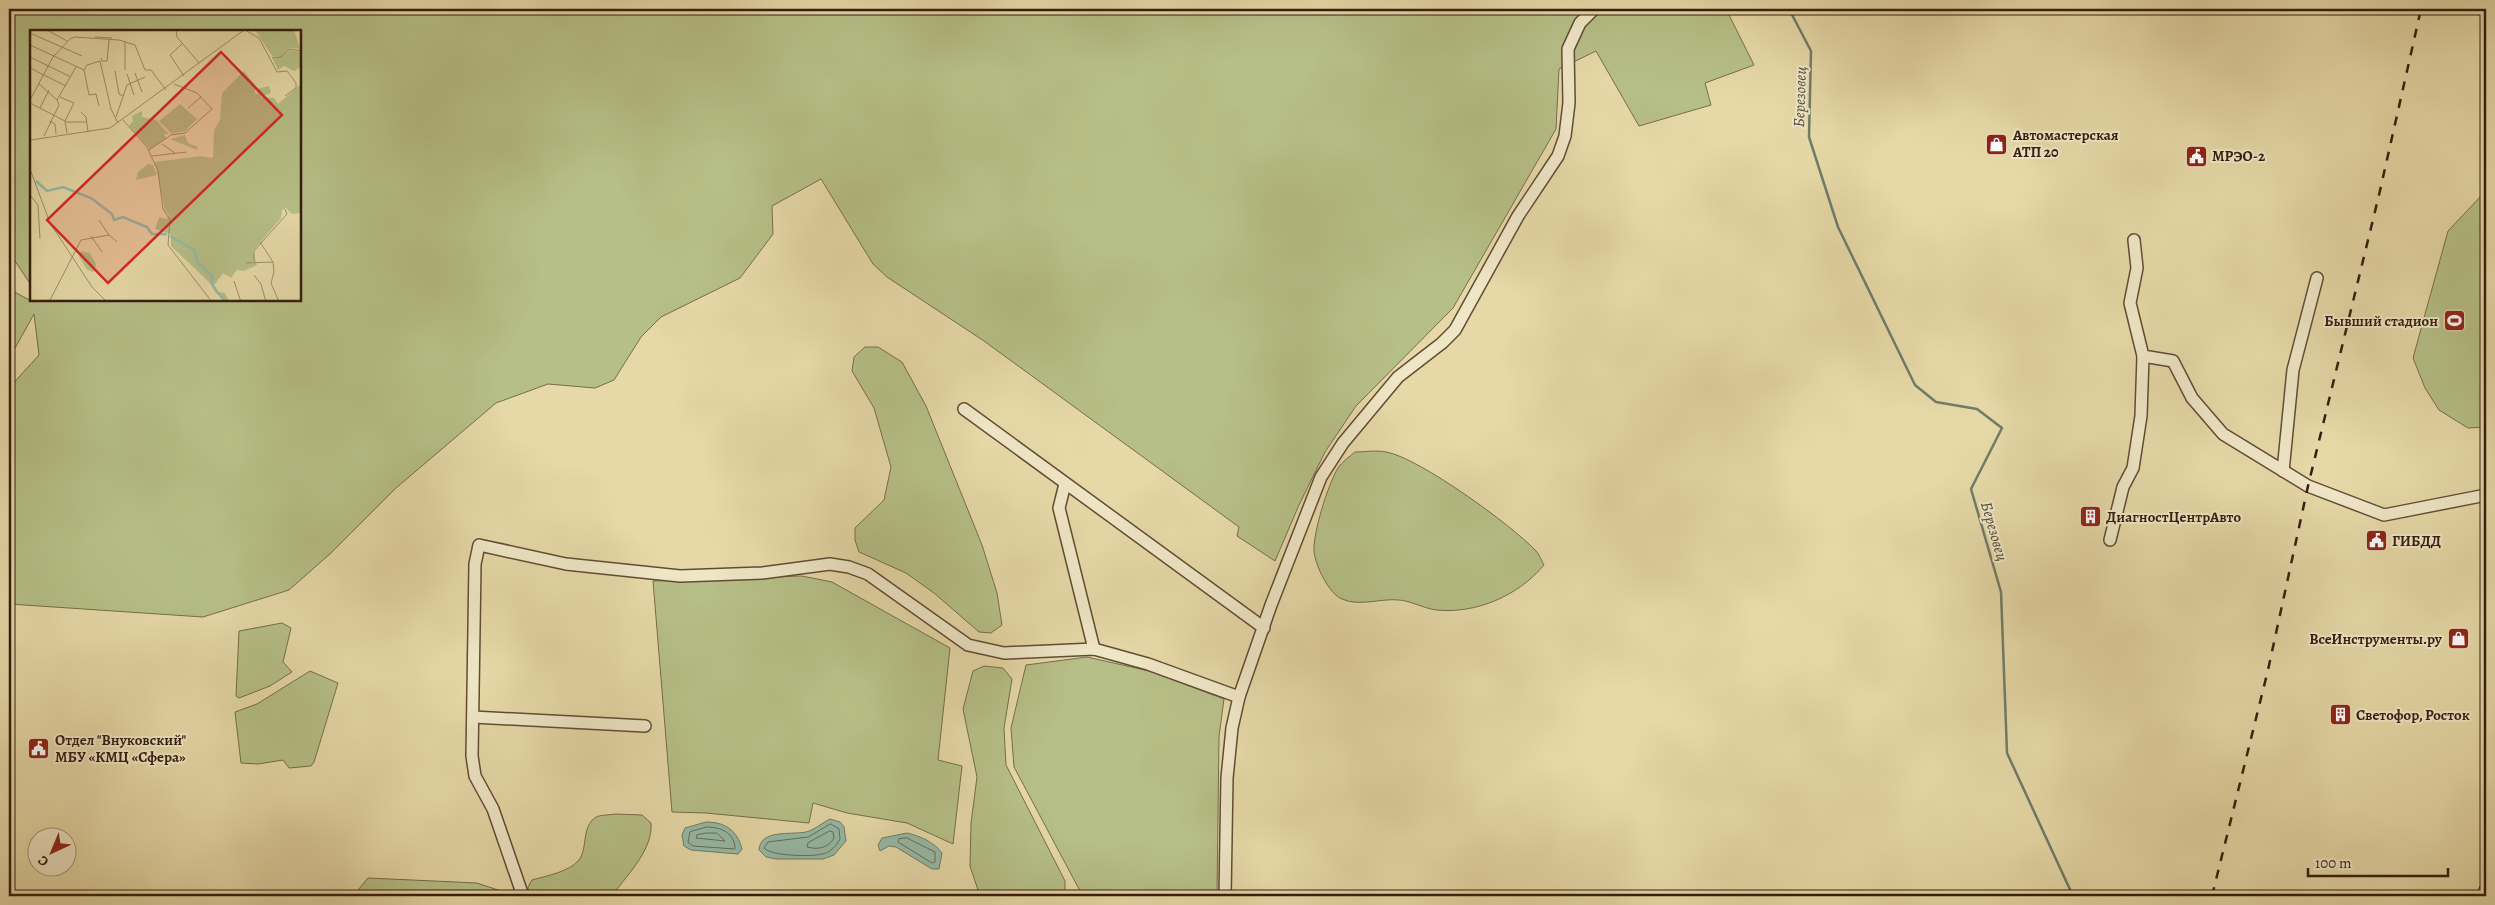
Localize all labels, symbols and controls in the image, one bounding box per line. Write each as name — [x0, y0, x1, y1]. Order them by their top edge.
inset map — [30, 30, 301, 301]
water label: Березовец — [1788, 66, 1812, 128]
place label: Автомастерская АТП 20 — [2012, 125, 2119, 162]
shop icon: Автомастерская АТП 20 — [1985, 132, 2009, 156]
public building icon: МРЭО-2 — [2184, 144, 2208, 168]
place label: МРЭО-2 — [2212, 146, 2266, 166]
sports icon: Бывший стадион — [2442, 309, 2466, 333]
place label: Бывший стадион — [2324, 311, 2438, 331]
water label: Березовец — [1975, 499, 2013, 564]
building icon: ДиагностЦентрАвто — [2078, 505, 2102, 529]
place label: ДиагностЦентрАвто — [2106, 507, 2241, 527]
public building icon: ГИБДД — [2364, 529, 2388, 553]
place label: ГИБДД — [2392, 531, 2441, 551]
shop icon: ВсеИнструменты.ру — [2446, 627, 2470, 651]
place label: ВсеИнструменты.ру — [2309, 629, 2443, 649]
building icon: Светофор, Росток — [2328, 703, 2352, 727]
place label: Светофор, Росток — [2356, 705, 2470, 725]
place label: Отдел "Внуковский" МБУ «КМЦ «Сфера» — [55, 730, 186, 767]
public building icon: Отдел "Внуковский" МБУ «КМЦ «Сфера» — [27, 737, 51, 761]
north arrow — [28, 828, 78, 878]
scale bar — [2308, 845, 2448, 877]
text: С — [33, 851, 53, 871]
text: 100 m — [2315, 853, 2352, 873]

